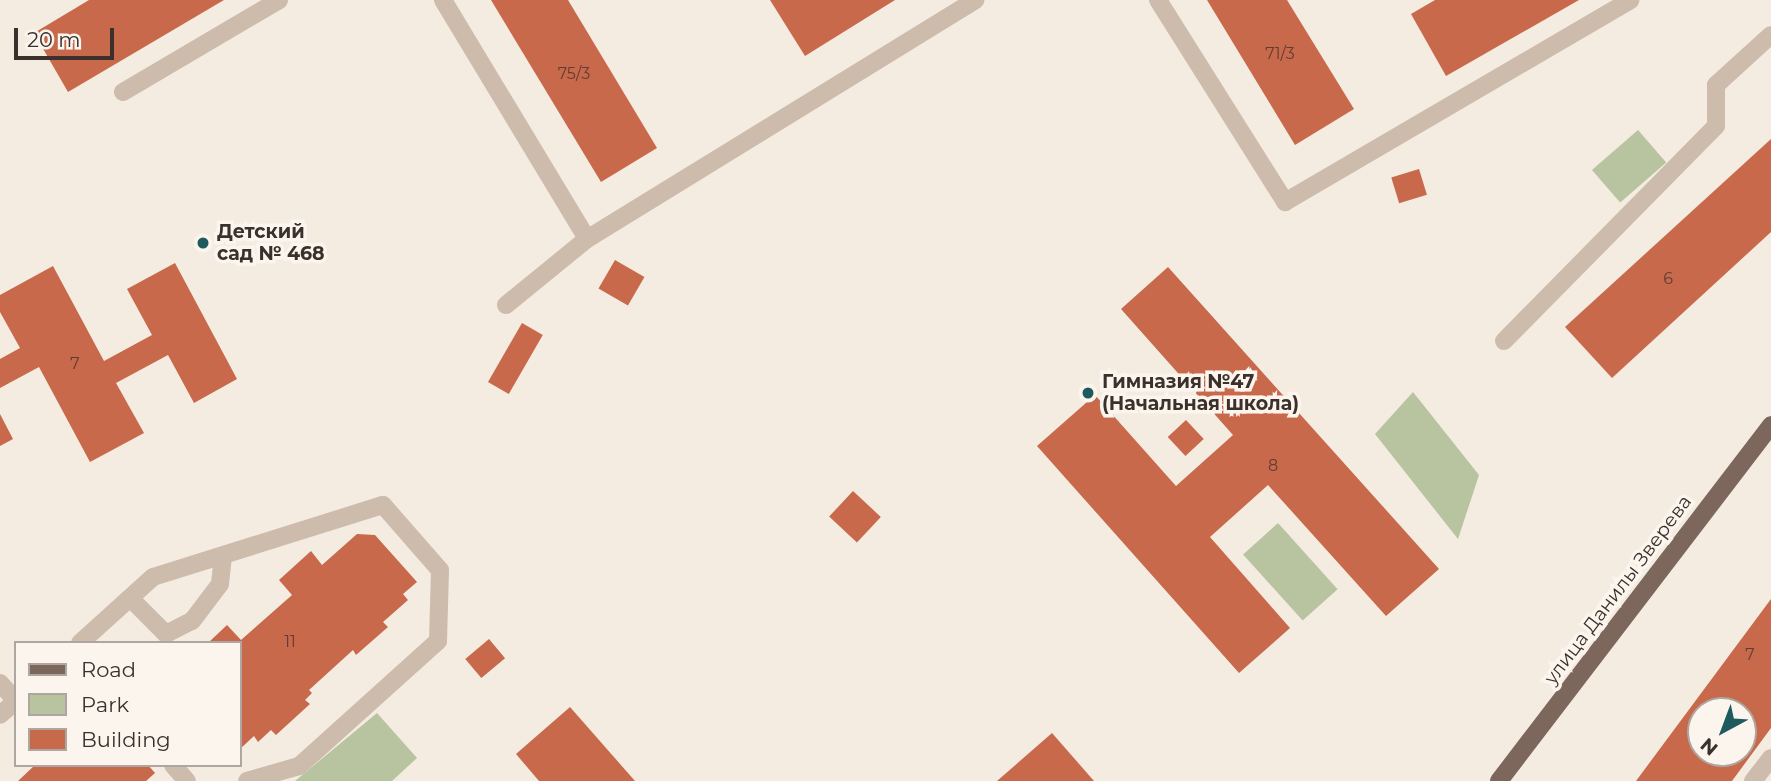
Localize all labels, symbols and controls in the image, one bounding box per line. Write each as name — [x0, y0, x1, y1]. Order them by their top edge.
scale bar — [18, 14, 117, 58]
text: 20 m — [27, 27, 81, 52]
house number: 71/3 — [1265, 44, 1295, 64]
house number: 75/3 — [558, 64, 590, 84]
place label: Детский сад № 468 — [217, 221, 325, 265]
marker: Детский сад № 468 — [195, 235, 211, 251]
house number: 6 — [1663, 269, 1673, 289]
house number: 7 — [70, 354, 80, 374]
place label: Гимназия №47 (Начальная школа) — [1102, 371, 1299, 415]
marker: Гимназия №47 (Начальная школа) — [1080, 385, 1096, 401]
house number: 8 — [1268, 456, 1278, 476]
street label: улица Данилы Зверева — [1539, 491, 1697, 689]
house number: 11 — [284, 632, 296, 652]
legend — [14, 641, 242, 767]
house number: 7 — [1745, 645, 1755, 665]
text: Road — [81, 657, 136, 682]
text: Park — [81, 692, 129, 717]
north arrow — [1687, 697, 1757, 767]
text: Building — [81, 727, 171, 752]
text: N — [1696, 733, 1723, 760]

